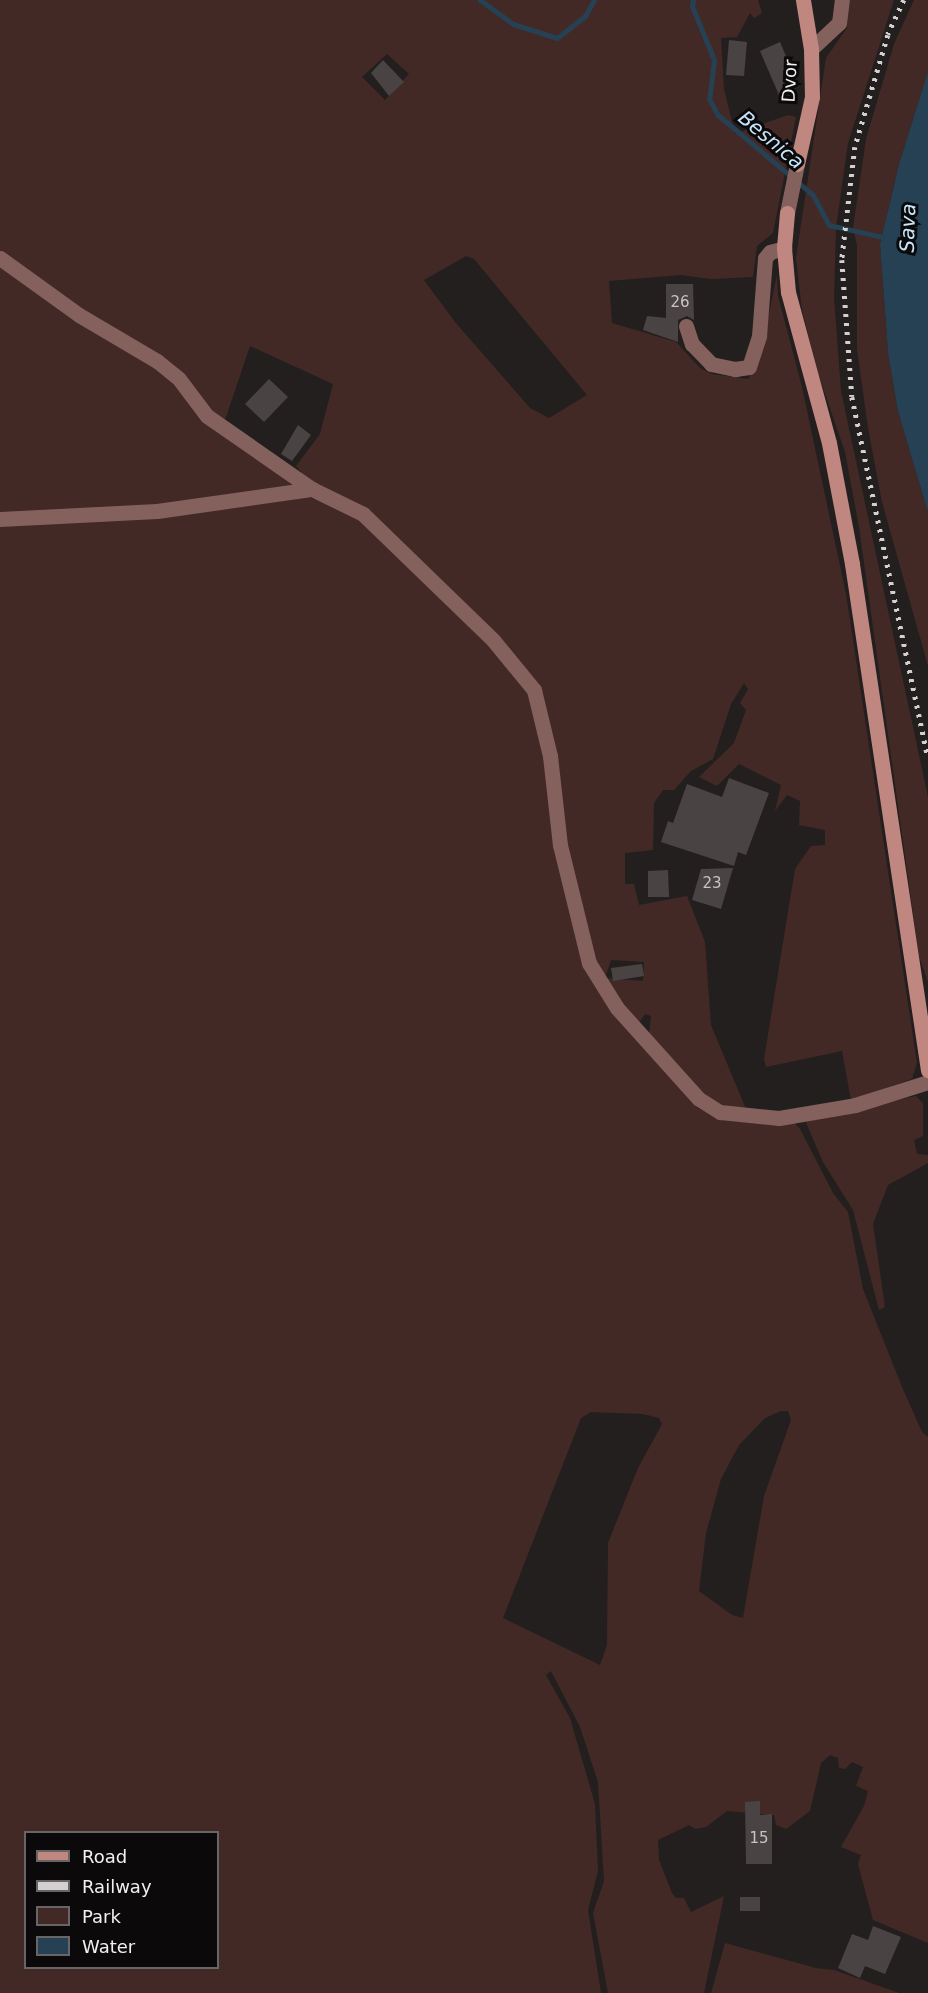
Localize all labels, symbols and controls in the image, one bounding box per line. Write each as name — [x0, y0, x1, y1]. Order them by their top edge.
street label: Dvor — [778, 59, 802, 103]
water label: Besnica — [733, 106, 809, 174]
water label: Sava — [895, 203, 921, 253]
house number: 26 — [670, 294, 690, 312]
house number: 23 — [702, 875, 722, 893]
house number: 15 — [749, 1830, 769, 1848]
legend — [24, 1831, 219, 1969]
text: Road — [82, 1846, 127, 1867]
text: Railway — [82, 1876, 152, 1897]
text: Park — [82, 1906, 121, 1927]
text: Water — [82, 1936, 135, 1957]

